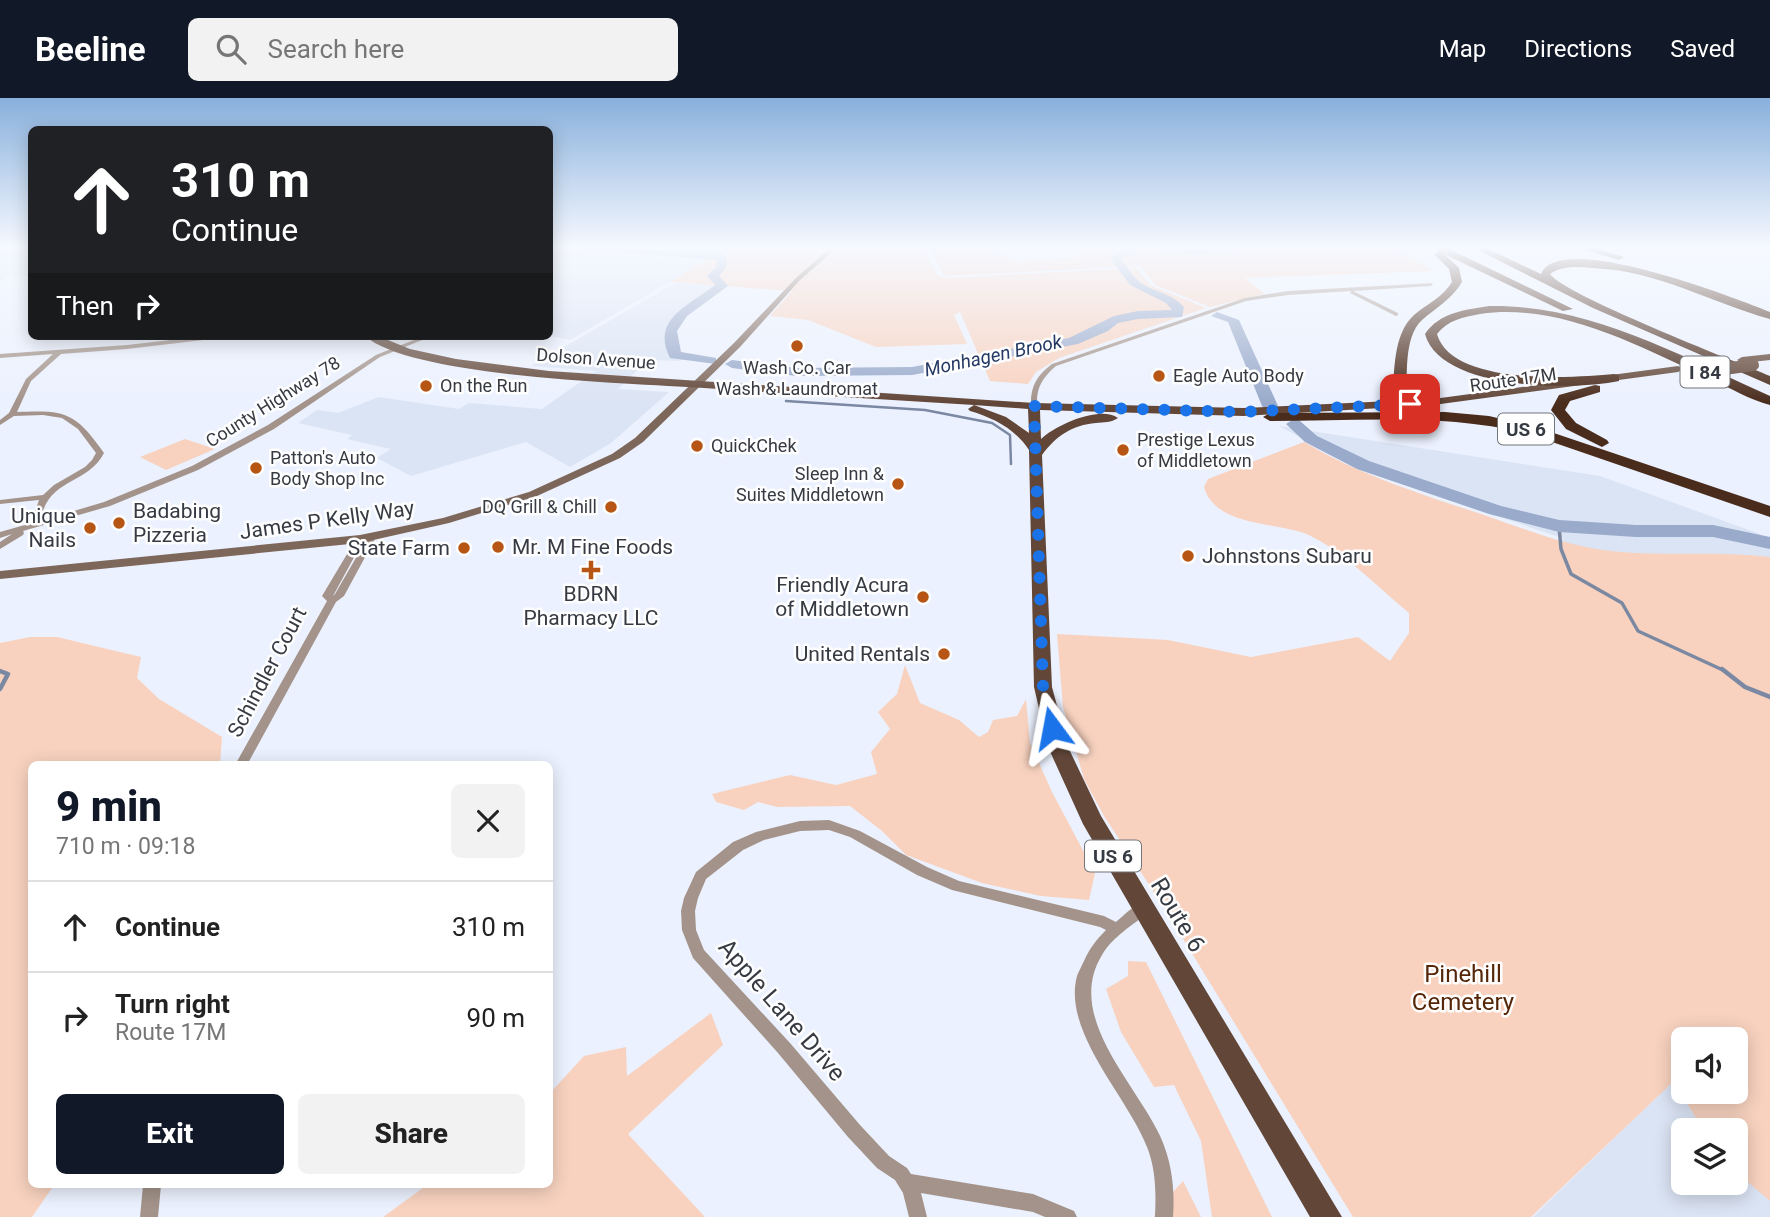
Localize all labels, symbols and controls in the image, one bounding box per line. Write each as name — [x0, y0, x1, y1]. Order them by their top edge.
search box — [188, 18, 678, 81]
text: Beeline — [35, 30, 146, 69]
icon: search — [212, 30, 250, 68]
text: Search here — [268, 34, 404, 64]
text: Map — [1439, 35, 1486, 63]
text: Directions — [1524, 35, 1632, 63]
text: Saved — [1670, 35, 1735, 63]
text: 310 m — [171, 152, 310, 209]
icon: ahead — [56, 154, 147, 245]
text: Continue — [171, 211, 298, 249]
icon: right — [128, 287, 166, 325]
text: Then — [56, 291, 114, 321]
water label: Monhagen Brook — [922, 330, 1065, 381]
marker: Wash Co. Car Wash & Laundromat — [789, 338, 805, 354]
street label: Dolson Avenue — [536, 344, 656, 373]
street label: County Highway 78 — [202, 352, 344, 451]
road number: I 84 — [1680, 356, 1730, 388]
place label: Wash Co. Car Wash & Laundromat — [716, 357, 878, 399]
street label: Route 17M — [1468, 363, 1558, 396]
place label: Eagle Auto Body — [1173, 365, 1304, 386]
marker: Eagle Auto Body — [1151, 368, 1167, 384]
pin — [1380, 374, 1440, 434]
place label: On the Run — [440, 375, 528, 396]
marker: On the Run — [418, 378, 434, 394]
icon: arrive — [1391, 385, 1429, 423]
road number: US 6 — [1498, 414, 1554, 444]
place label: Prestige Lexus of Middletown — [1137, 429, 1255, 471]
place label: QuickChek — [711, 435, 797, 456]
marker: QuickChek — [689, 438, 705, 454]
marker: Prestige Lexus of Middletown — [1115, 442, 1131, 458]
place label: Patton's Auto Body Shop Inc — [270, 447, 384, 489]
marker: Patton's Auto Body Shop Inc — [248, 460, 264, 476]
place label: Sleep Inn & Suites Middletown — [736, 463, 885, 505]
marker: Sleep Inn & Suites Middletown — [890, 476, 906, 492]
street label: James P Kelly Way — [238, 496, 416, 544]
place label: DQ Grill & Chill — [482, 496, 597, 517]
place label: Badabing Pizzeria — [133, 499, 221, 547]
marker: DQ Grill & Chill — [603, 499, 619, 515]
place label: Unique Nails — [11, 504, 76, 552]
marker: Badabing Pizzeria — [111, 515, 127, 531]
marker: Unique Nails — [82, 520, 98, 536]
place label: Mr. M Fine Foods — [512, 535, 673, 559]
place label: State Farm — [348, 536, 450, 560]
marker: Mr. M Fine Foods — [490, 539, 506, 555]
marker: State Farm — [456, 540, 472, 556]
place label: Johnstons Subaru — [1202, 544, 1372, 568]
marker: Johnstons Subaru — [1180, 548, 1196, 564]
marker: BDRN Pharmacy LLC — [583, 562, 599, 578]
place label: Friendly Acura of Middletown — [775, 573, 909, 621]
place label: BDRN Pharmacy LLC — [524, 582, 658, 630]
marker: Friendly Acura of Middletown — [915, 589, 931, 605]
street label: Schindler Court — [223, 603, 311, 741]
place label: United Rentals — [795, 642, 930, 666]
marker: United Rentals — [936, 646, 952, 662]
position arrow — [1015, 691, 1089, 765]
text: 9 min — [56, 782, 162, 831]
button: close — [451, 784, 525, 858]
text: 710 m · 09:18 — [56, 833, 195, 860]
road number: US 6 — [1085, 841, 1141, 872]
street label: Route 6 — [1145, 873, 1211, 957]
icon: ahead — [56, 908, 94, 946]
text: Continue — [115, 912, 220, 942]
text: 310 m — [452, 912, 525, 942]
street label: Apple Lane Drive — [713, 933, 851, 1087]
park label: Pinehill Cemetery — [1412, 960, 1515, 1016]
text: Turn right — [115, 989, 230, 1019]
icon: right — [56, 999, 94, 1037]
text: 90 m — [467, 1003, 525, 1033]
text: Route 17M — [115, 1019, 226, 1046]
map controls — [1671, 1027, 1748, 1195]
button: sound — [1671, 1027, 1748, 1104]
button: Exit — [56, 1094, 284, 1174]
button: Share — [298, 1094, 525, 1174]
button: layers — [1671, 1118, 1748, 1195]

